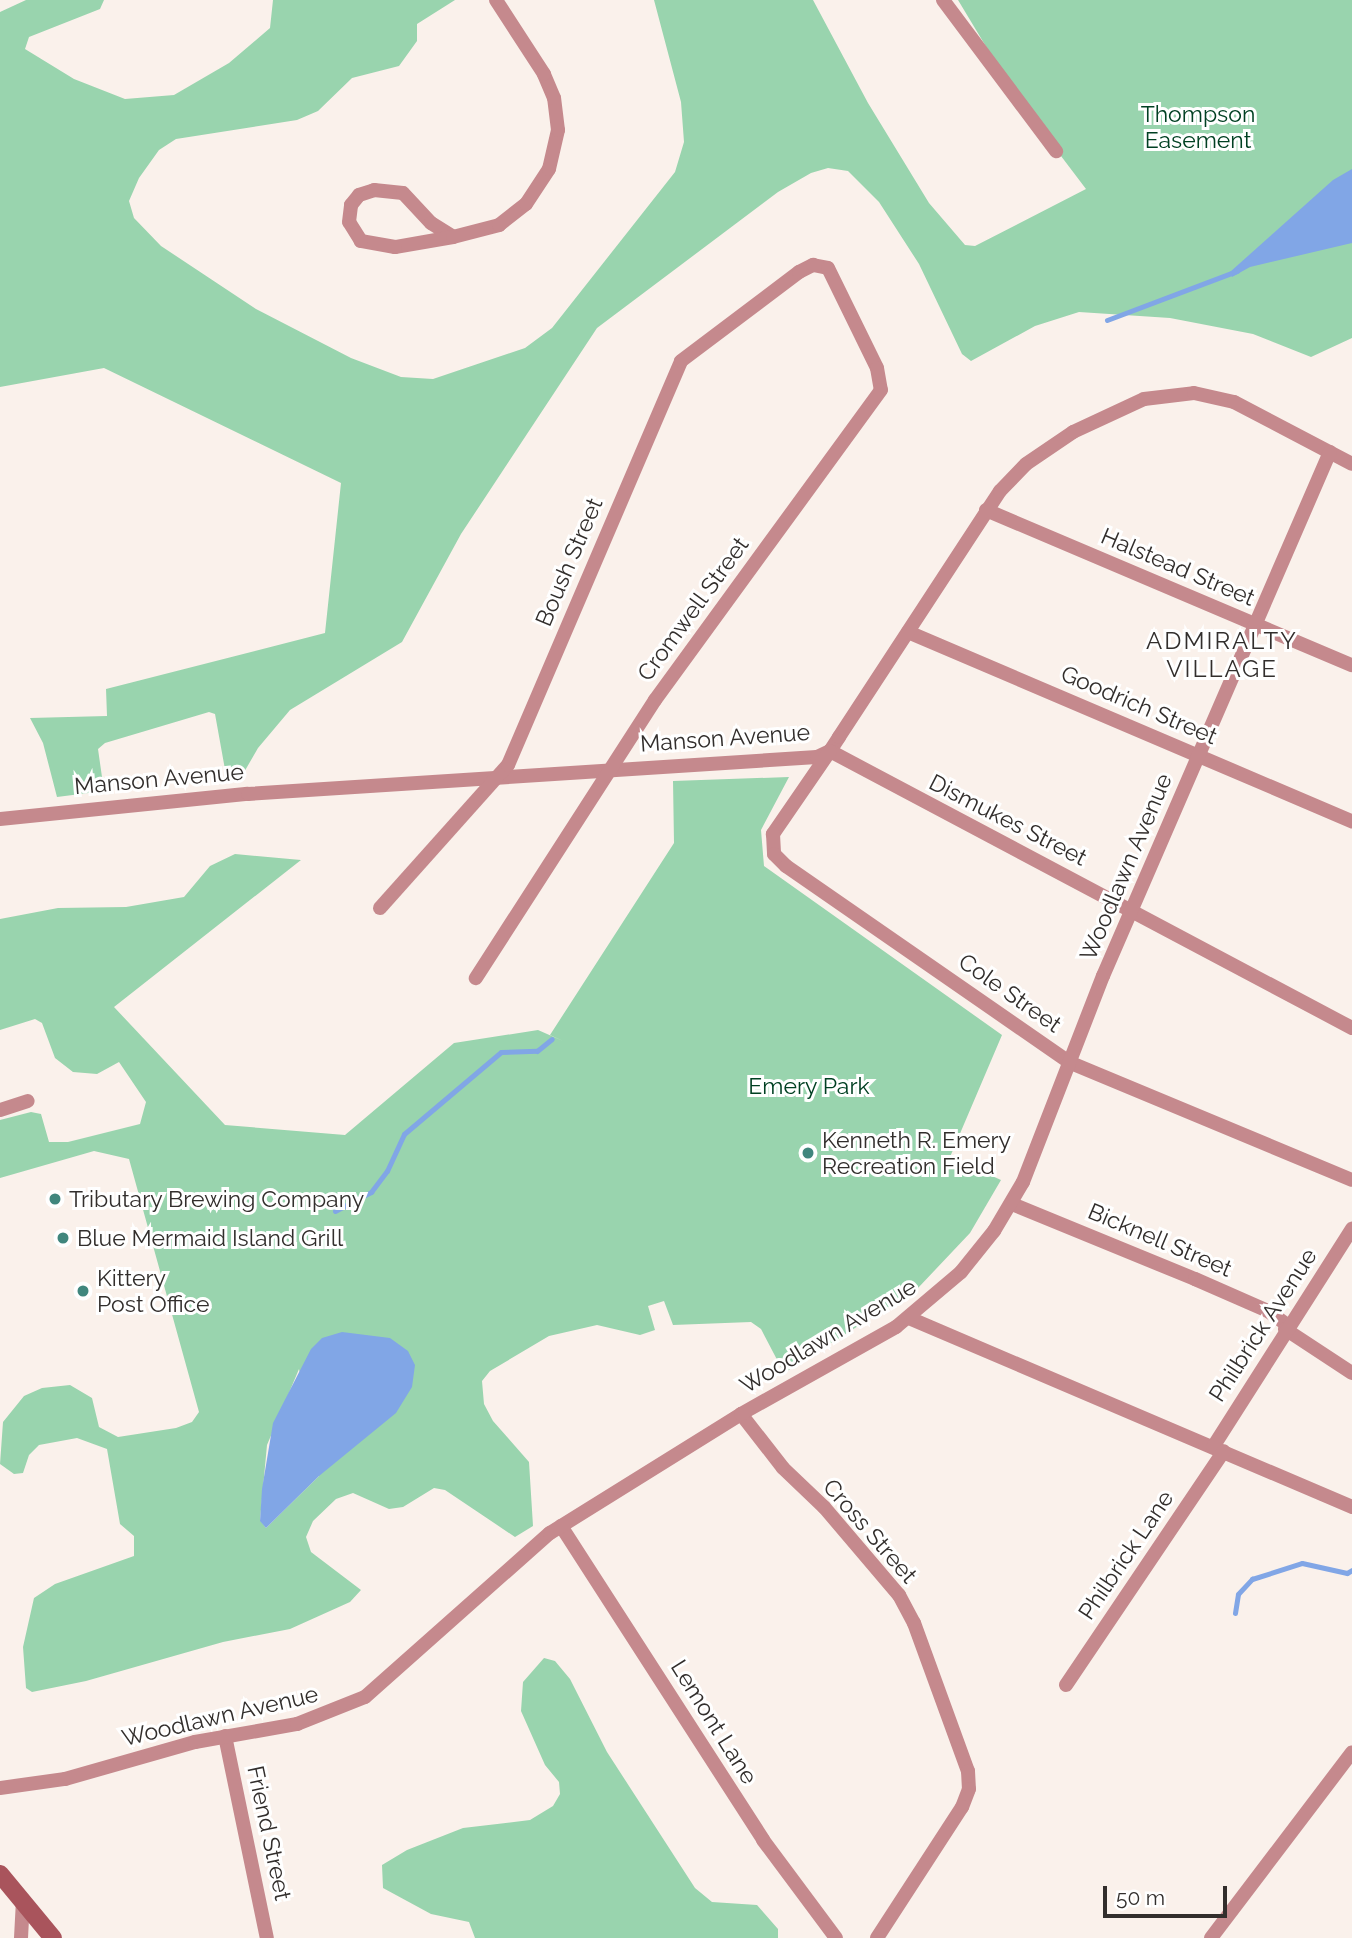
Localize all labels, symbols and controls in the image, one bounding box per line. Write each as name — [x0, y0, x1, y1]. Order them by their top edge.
park label: Thompson Easement — [1141, 100, 1255, 154]
street label: Boush Street — [530, 494, 608, 630]
street label: Halstead Street — [1097, 522, 1259, 612]
street label: Cromwell Street — [631, 531, 755, 687]
district label: ADMIRALTY VILLAGE — [1147, 627, 1297, 683]
street label: Goodrich Street — [1057, 660, 1221, 750]
street label: Manson Avenue — [639, 718, 811, 758]
street label: Manson Avenue — [73, 758, 245, 800]
street label: Dismukes Street — [925, 768, 1091, 872]
street label: Woodlawn Avenue — [1074, 769, 1178, 965]
street label: Cole Street — [953, 948, 1067, 1038]
park label: Emery Park — [748, 1072, 870, 1100]
place label: Kenneth R. Emery Recreation Field — [822, 1126, 1011, 1180]
marker: Kenneth R. Emery Recreation Field — [800, 1145, 816, 1161]
place label: Tributary Brewing Company — [69, 1185, 365, 1213]
marker: Tributary Brewing Company — [47, 1191, 63, 1207]
street label: Bicknell Street — [1084, 1197, 1236, 1283]
place label: Blue Mermaid Island Grill — [77, 1224, 343, 1252]
marker: Blue Mermaid Island Grill — [55, 1230, 71, 1246]
street label: Philbrick Avenue — [1203, 1243, 1323, 1407]
place label: Kittery Post Office — [97, 1264, 210, 1318]
street label: Woodlawn Avenue — [735, 1272, 921, 1400]
marker: Kittery Post Office — [75, 1283, 91, 1299]
street label: Cross Street — [817, 1473, 923, 1589]
street label: Philbrick Lane — [1073, 1485, 1179, 1625]
street label: Lemont Lane — [665, 1655, 763, 1789]
street label: Woodlawn Avenue — [119, 1680, 321, 1752]
street label: Friend Street — [241, 1763, 297, 1903]
scale bar — [1107, 1871, 1231, 1915]
text: 50 m — [1116, 1885, 1165, 1910]

